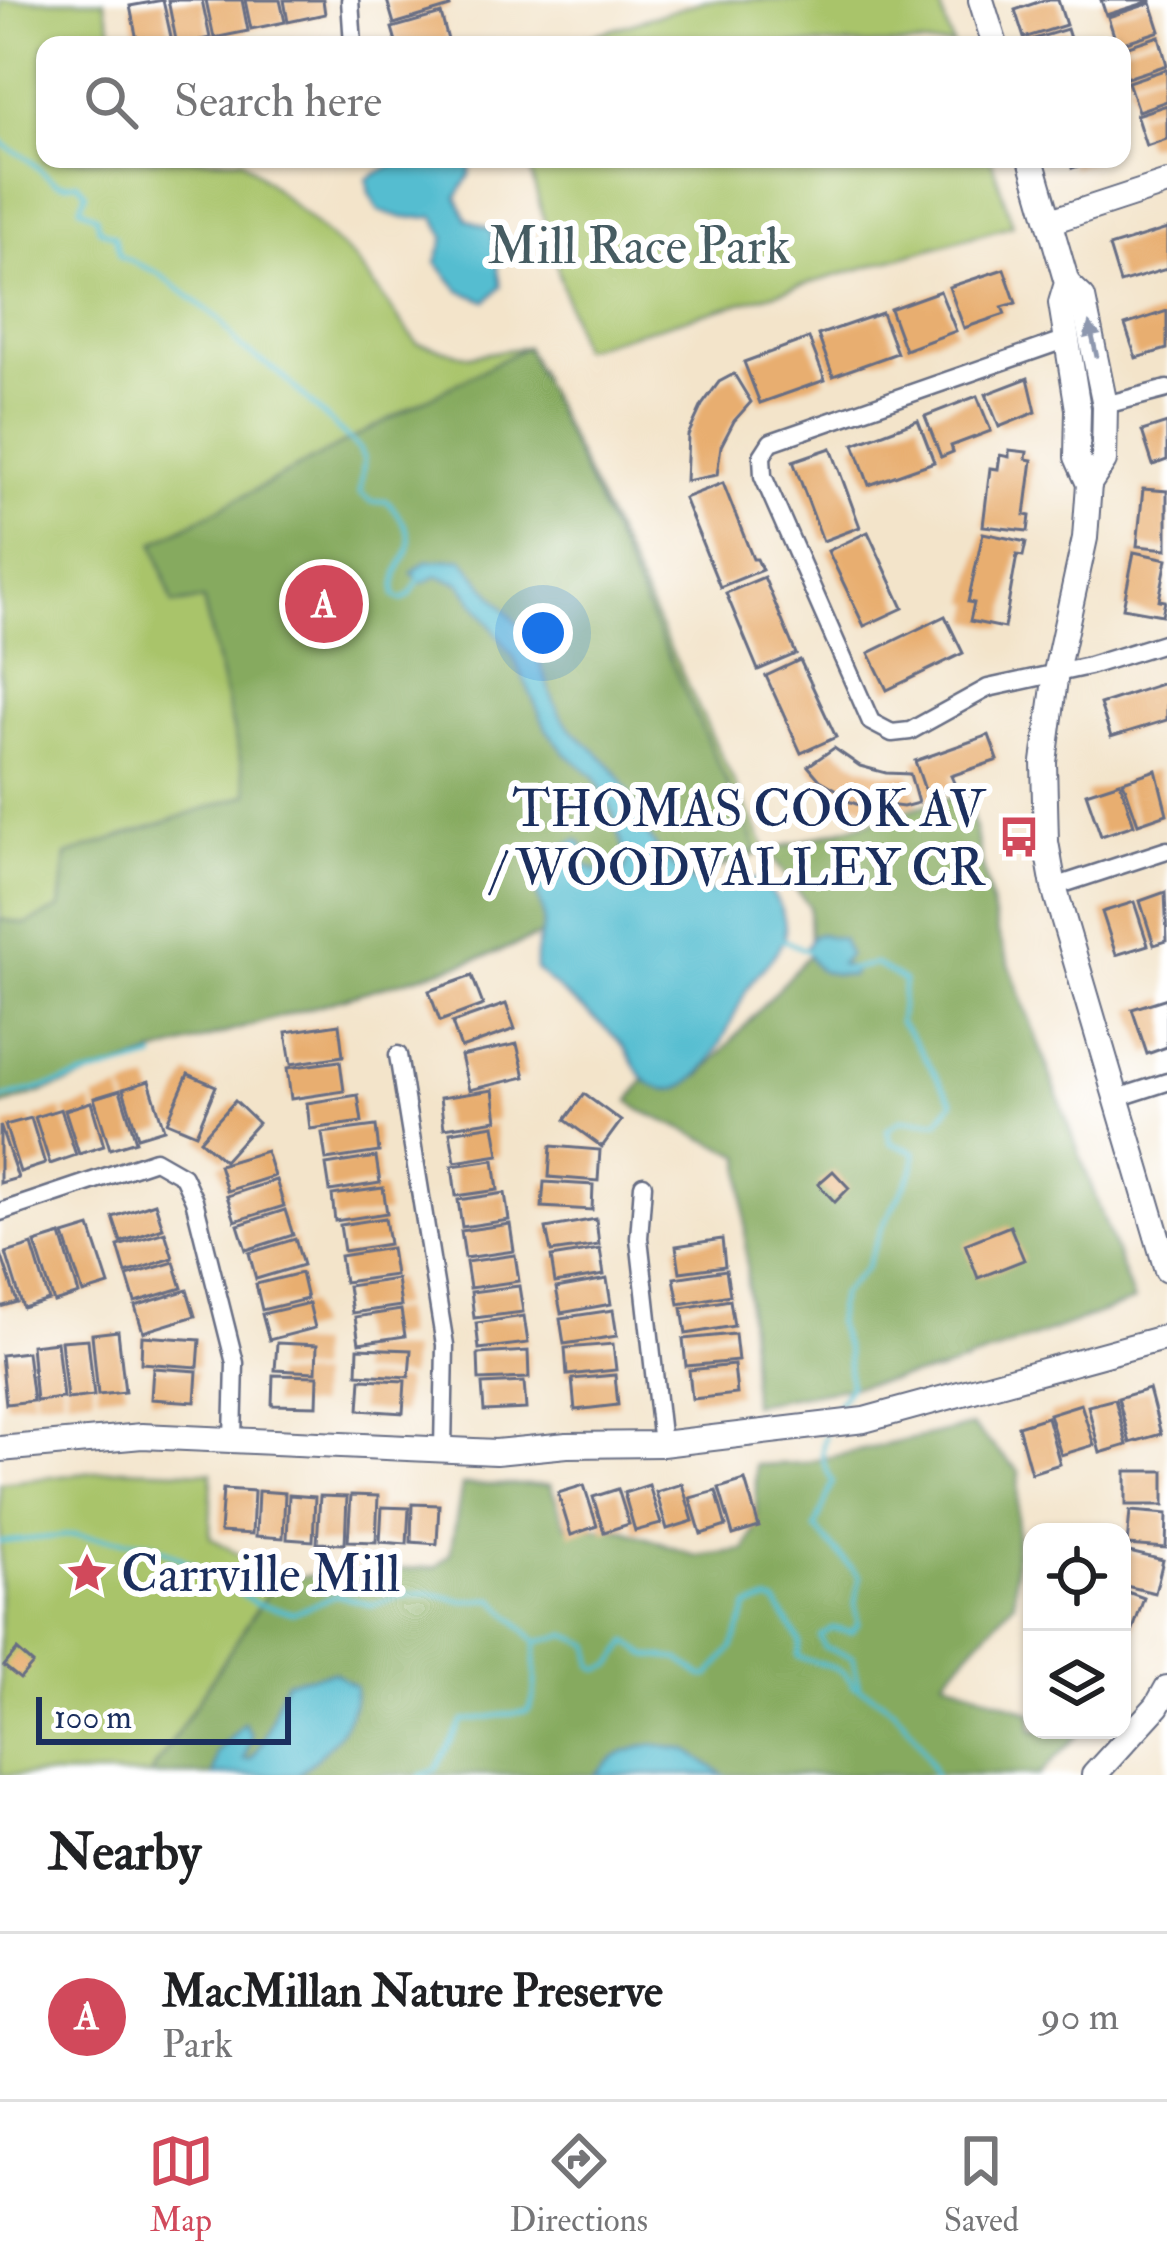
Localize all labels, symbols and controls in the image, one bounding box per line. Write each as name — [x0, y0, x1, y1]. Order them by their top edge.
search box — [36, 36, 1131, 168]
icon: search — [78, 69, 144, 135]
text: Search here — [174, 74, 382, 130]
park label: Mill Race Park — [488, 215, 790, 279]
one-way arrow — [1083, 322, 1102, 359]
pin: A — [285, 559, 363, 649]
your location — [513, 603, 573, 663]
place label: THOMAS COOK AV / WOODVALLEY CR — [487, 778, 987, 901]
bus stop icon: THOMAS COOK AV / WOODVALLEY CR — [996, 814, 1042, 860]
map controls — [1023, 1523, 1131, 1739]
button: locate — [1023, 1523, 1131, 1631]
place label: Carrville Mill — [121, 1543, 400, 1607]
place icon: Carrville Mill — [64, 1550, 110, 1596]
button: layers — [1023, 1631, 1131, 1739]
scale bar — [36, 1691, 291, 1744]
text: 100 m — [54, 1697, 132, 1738]
text: Nearby — [48, 1821, 201, 1885]
text: MacMillan Nature Preserve — [162, 1964, 663, 2020]
text: A — [75, 1992, 99, 2041]
text: 90 m — [1041, 1992, 1119, 2041]
text: Park — [162, 2020, 233, 2069]
tab: Map — [148, 2128, 214, 2241]
tab: Directions — [510, 2128, 648, 2241]
tab: Saved — [944, 2128, 1019, 2241]

